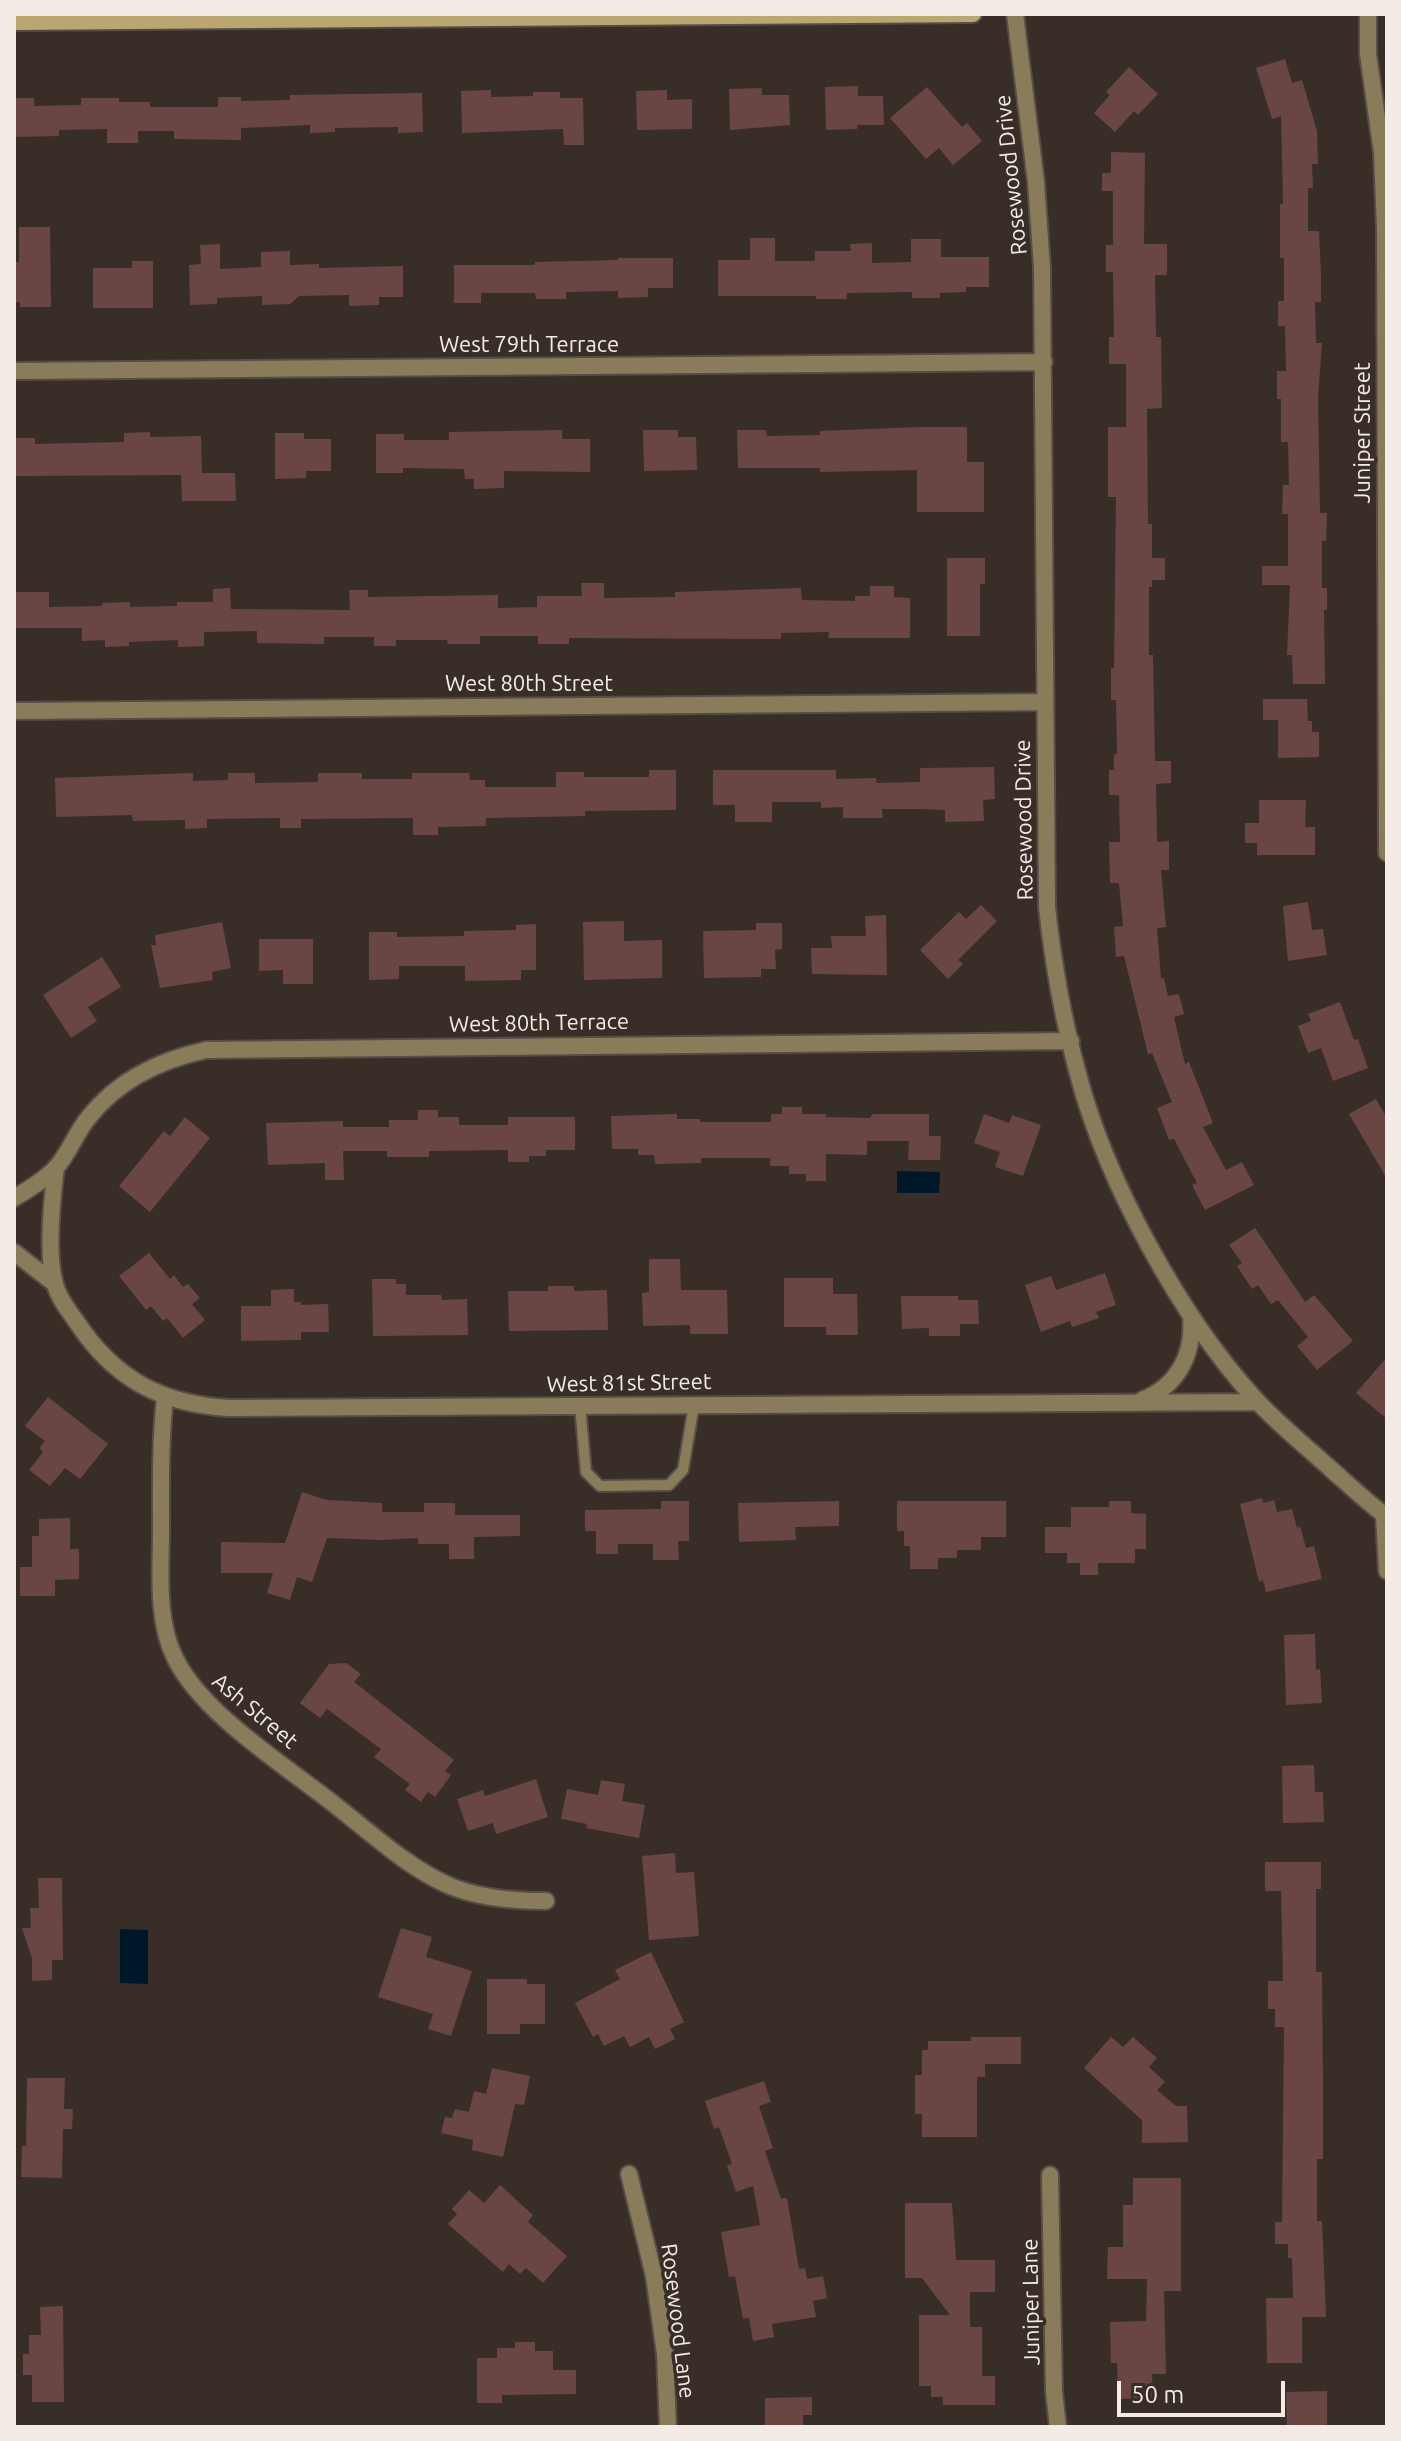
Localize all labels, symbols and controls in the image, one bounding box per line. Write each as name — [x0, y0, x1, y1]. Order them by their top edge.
street label: Rosewood Drive — [989, 94, 1033, 256]
street label: West 79th Terrace — [439, 332, 619, 358]
street label: Juniper Street — [1350, 362, 1376, 504]
street label: West 80th Street — [445, 671, 613, 697]
street label: Rosewood Drive — [1009, 739, 1039, 901]
street label: West 80th Terrace — [449, 1008, 629, 1038]
street label: West 81st Street — [546, 1368, 712, 1398]
street label: Ash Street — [207, 1668, 303, 1754]
street label: Juniper Lane — [1017, 2238, 1045, 2366]
street label: Rosewood Lane — [655, 2242, 701, 2400]
scale bar — [1121, 2365, 1289, 2415]
text: 50 m — [1131, 2381, 1184, 2408]

